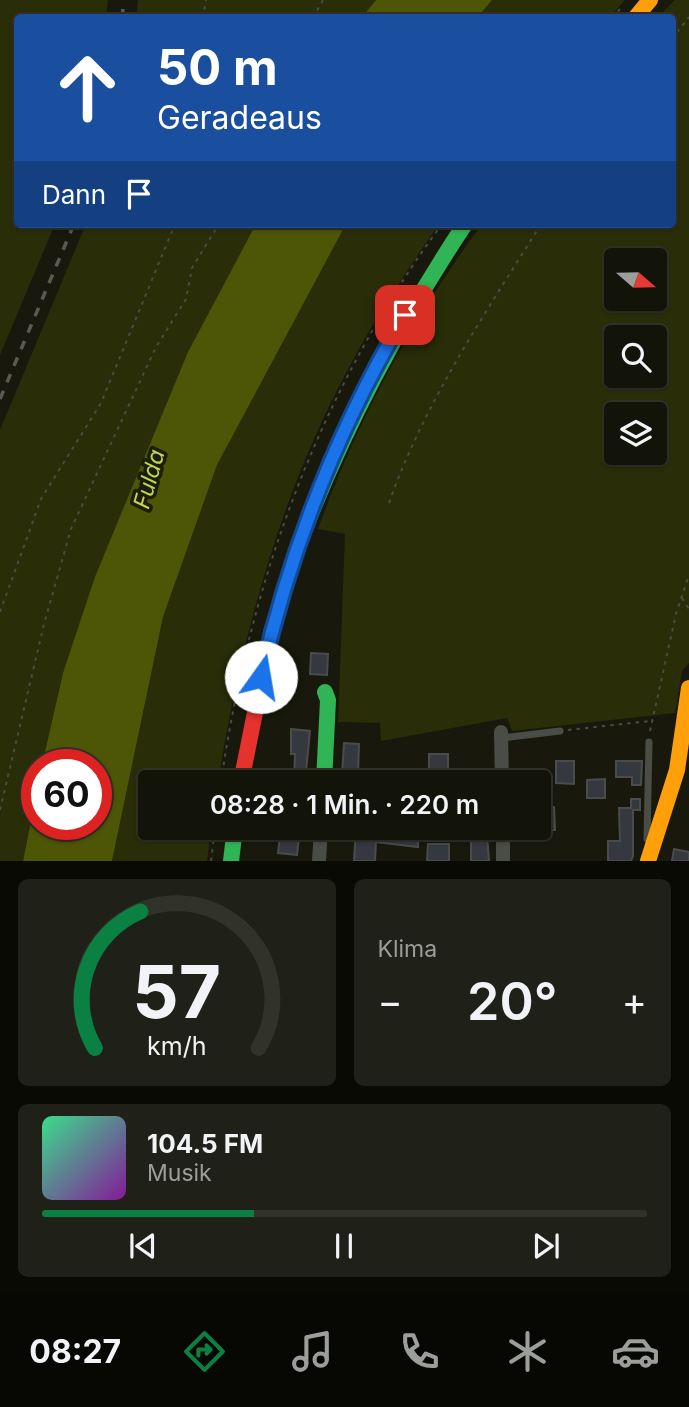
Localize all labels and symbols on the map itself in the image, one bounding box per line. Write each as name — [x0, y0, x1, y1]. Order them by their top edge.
north arrow — [604, 248, 667, 312]
pin — [375, 285, 435, 345]
water label: Fulda — [127, 446, 171, 512]
position arrow — [224, 640, 298, 714]
speed limit sign: 60 — [21, 749, 112, 840]

